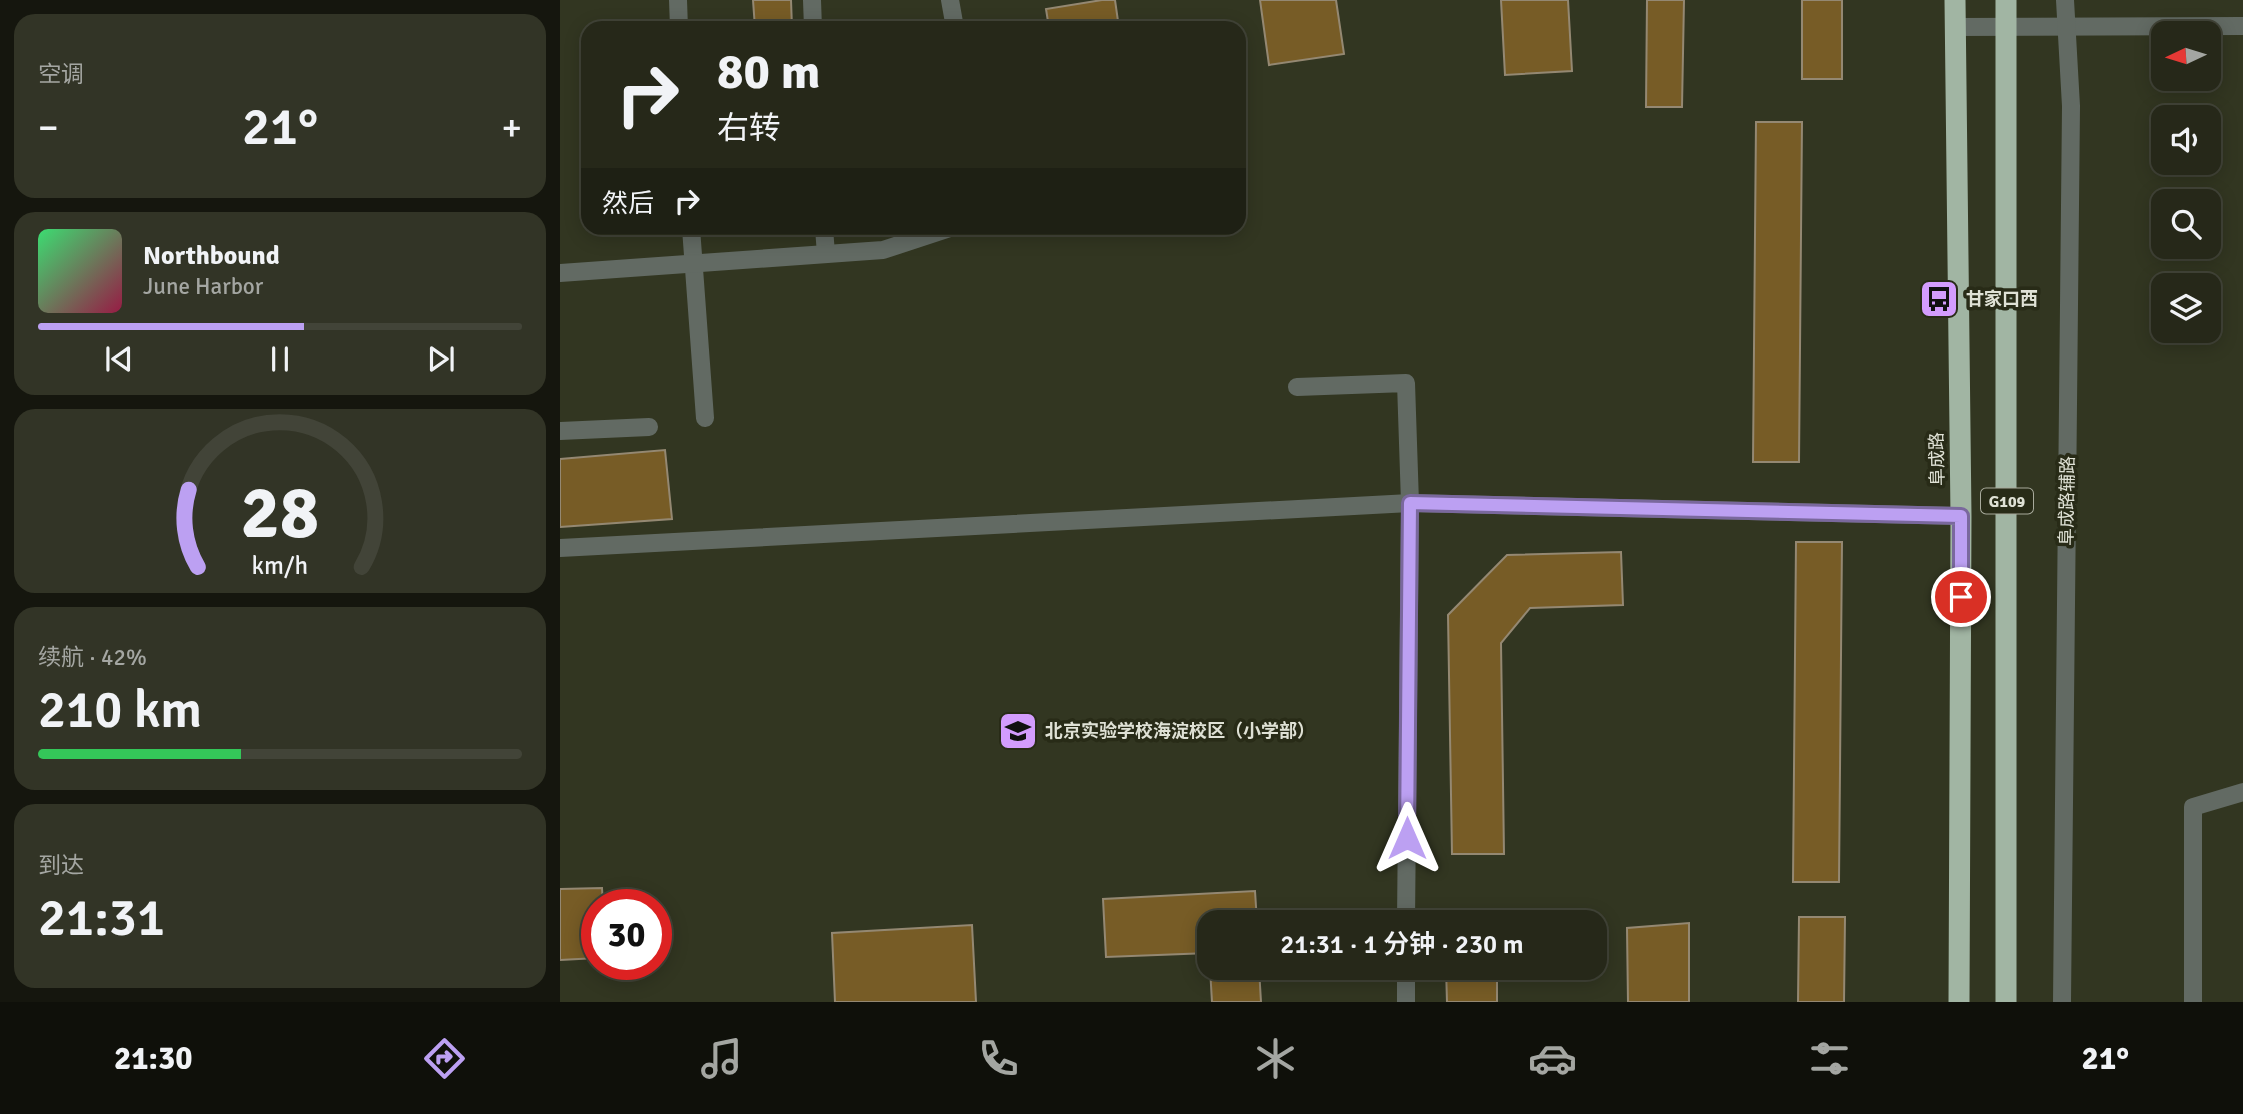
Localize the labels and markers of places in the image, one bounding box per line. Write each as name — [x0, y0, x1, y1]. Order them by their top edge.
bus stop icon: 甘家口西 — [1918, 278, 1960, 320]
place label: 甘家口西 — [1966, 288, 2038, 310]
pin — [1931, 567, 1991, 627]
school or university icon: 北京实验学校海淀校区（小学部） — [997, 710, 1039, 752]
place label: 北京实验学校海淀校区（小学部） — [1045, 720, 1315, 742]

